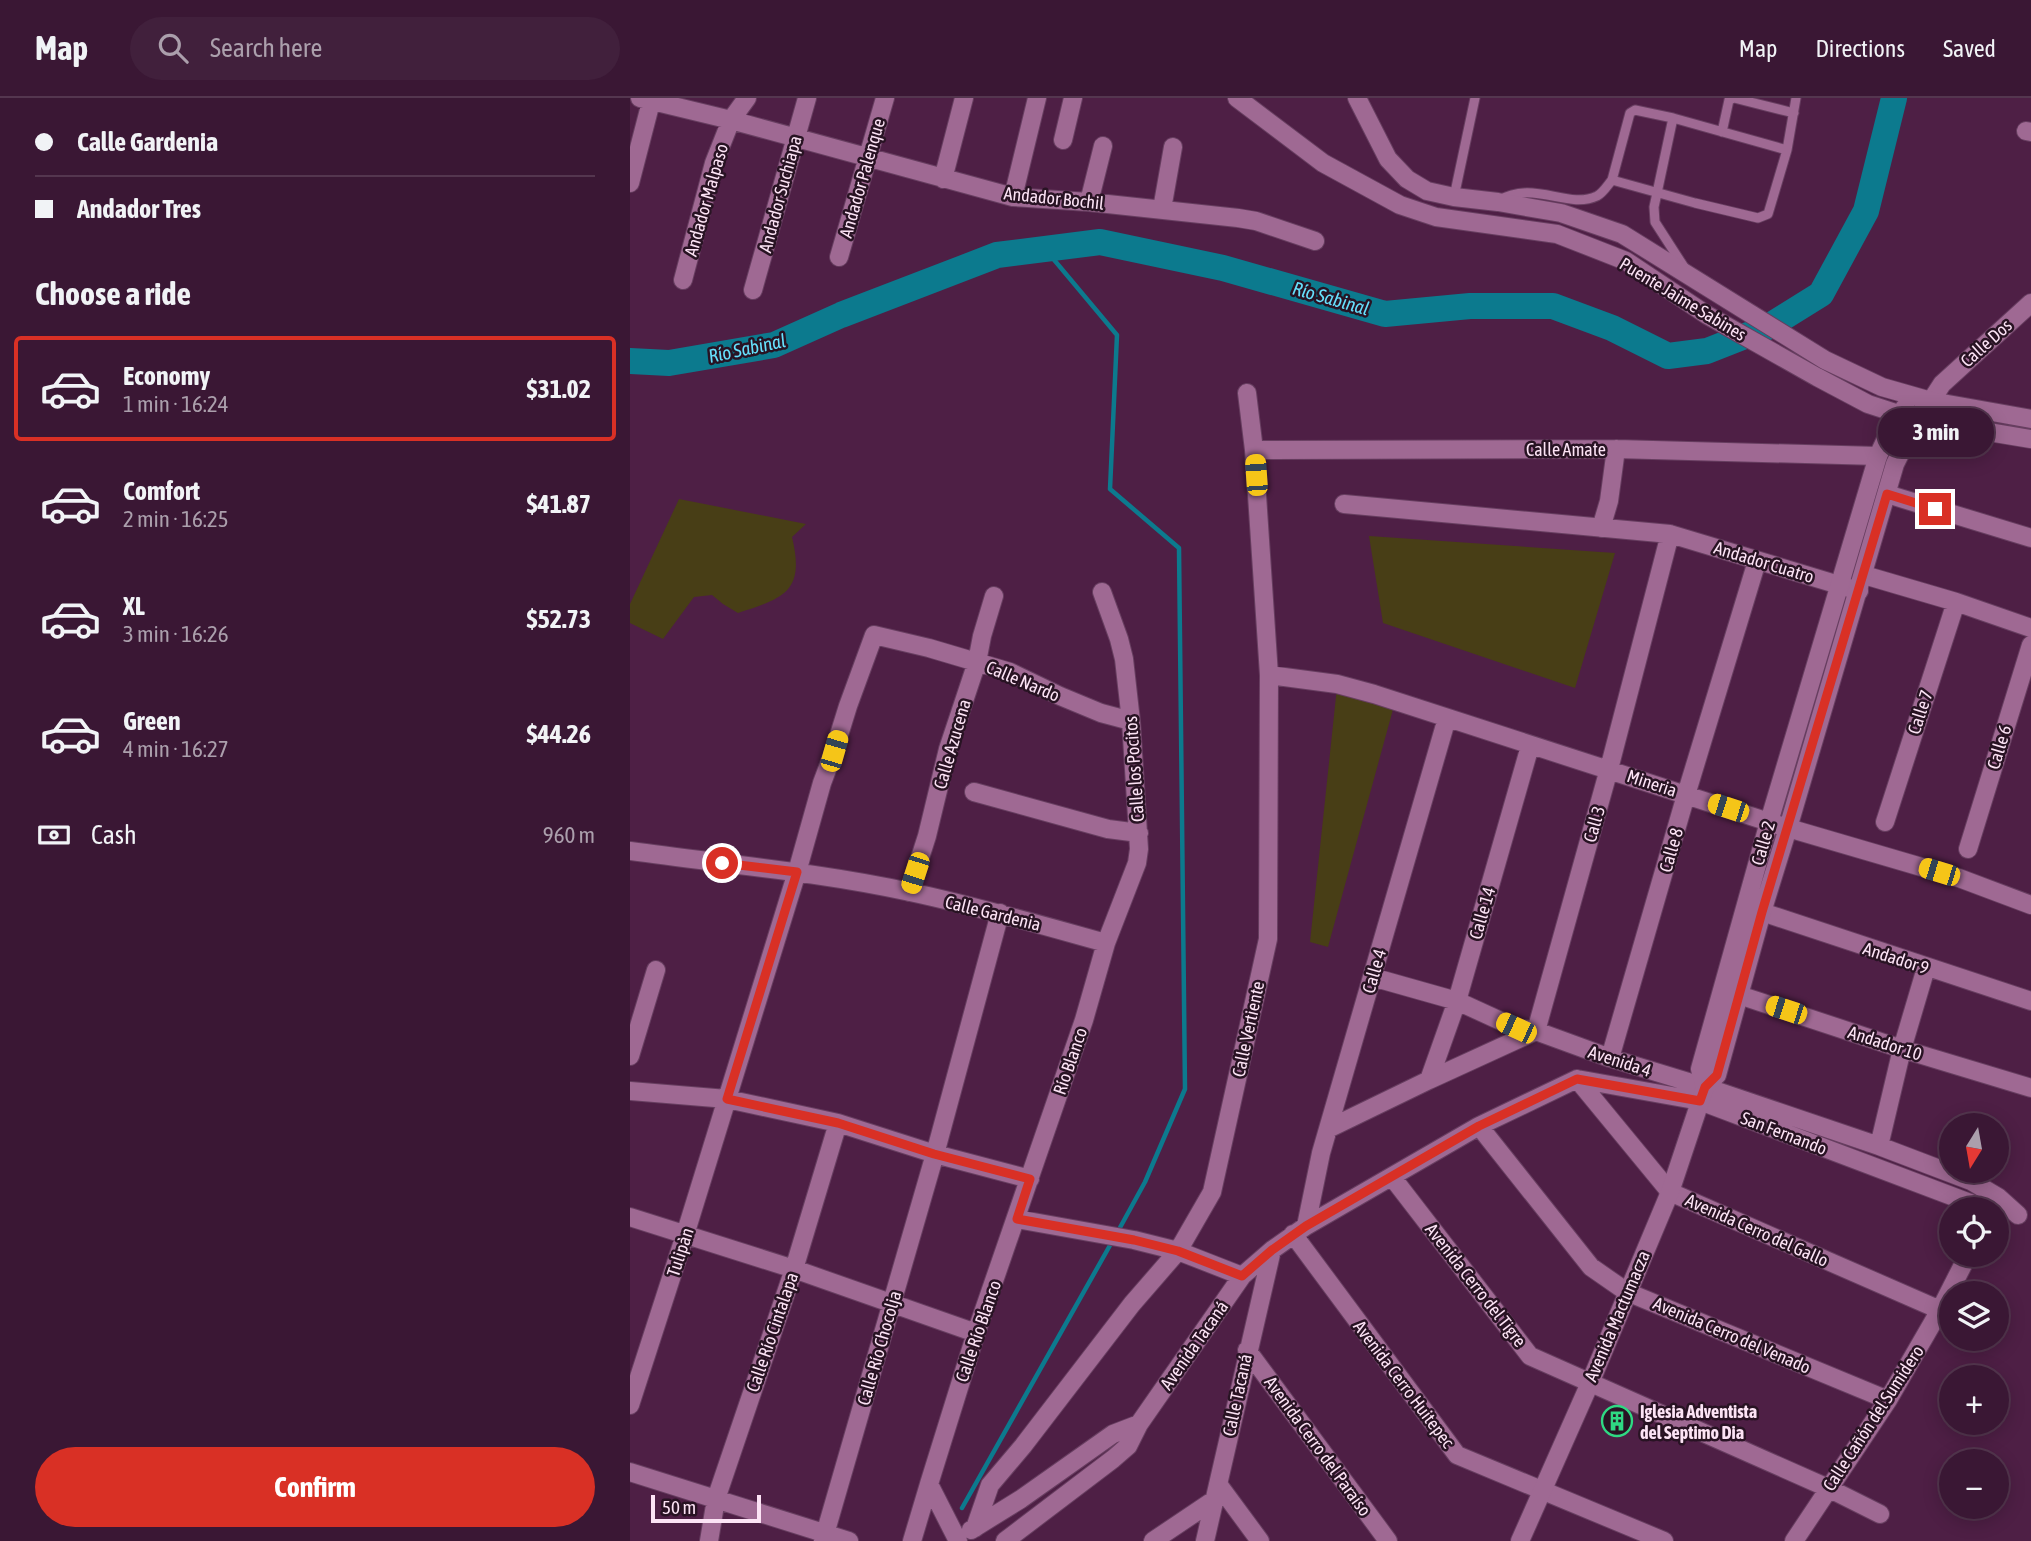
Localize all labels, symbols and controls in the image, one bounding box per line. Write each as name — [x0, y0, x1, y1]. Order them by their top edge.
search box — [130, 17, 620, 80]
text: Map — [35, 29, 88, 67]
icon: search — [154, 29, 192, 67]
text: Search here — [210, 33, 322, 63]
text: Map — [1739, 35, 1777, 62]
text: Directions — [1815, 35, 1905, 62]
text: Saved — [1943, 35, 1996, 62]
street label: Andador Palenque — [835, 116, 889, 240]
text: Calle Gardenia — [77, 127, 218, 157]
street label: Andador Suchiapa — [754, 133, 806, 255]
street label: Andador Malpaso — [680, 141, 732, 259]
street label: Andador Bochil — [1003, 182, 1105, 214]
text: Andador Tres — [77, 194, 201, 224]
street label: Puente Jaime Sabines — [1616, 253, 1750, 345]
text: Choose a ride — [35, 275, 191, 312]
water label: Río Sabinal — [1290, 277, 1372, 319]
street label: Calle Dos — [1956, 315, 2016, 371]
water label: Río Sabinal — [706, 329, 788, 367]
icon: car — [39, 357, 102, 420]
text: Economy — [123, 361, 210, 391]
text: $31.02 — [527, 374, 591, 404]
text: 1 min · 16:24 — [123, 391, 229, 417]
callout: 3 min — [1877, 408, 1993, 456]
text: 3 min — [1913, 419, 1959, 445]
street label: Calle Amate — [1526, 439, 1606, 460]
car — [1245, 453, 1268, 497]
icon: car — [39, 472, 102, 535]
text: Comfort — [123, 476, 200, 506]
text: $41.87 — [527, 489, 591, 519]
route end — [1919, 493, 1951, 525]
text: 2 min · 16:25 — [123, 506, 229, 532]
street label: Andador Cuatro — [1712, 537, 1816, 587]
icon: car — [39, 587, 102, 650]
text: XL — [123, 591, 145, 621]
text: $52.73 — [527, 604, 591, 634]
text: 3 min · 16:26 — [123, 621, 229, 647]
street label: Calle Nardo — [983, 656, 1063, 706]
street label: Calle 7 — [1903, 687, 1937, 737]
street label: Calle Azucena — [929, 697, 975, 791]
icon: car — [39, 702, 102, 765]
text: Green — [123, 706, 181, 736]
street label: Calle los Pocitos — [1120, 715, 1148, 823]
text: $44.26 — [527, 719, 591, 749]
street label: Calle 6 — [1982, 722, 2016, 772]
car — [819, 728, 850, 774]
text: 4 min · 16:27 — [123, 736, 229, 762]
street label: Mineria — [1625, 765, 1679, 801]
car — [1705, 792, 1752, 824]
street label: Call 3 — [1579, 803, 1609, 845]
icon: cash — [35, 816, 73, 854]
street label: Calle 2 — [1747, 819, 1779, 867]
text: Cash — [91, 820, 137, 850]
text: 960 m — [543, 822, 595, 848]
street label: Calle 8 — [1655, 826, 1687, 874]
route start — [706, 847, 738, 879]
car — [899, 850, 932, 896]
car — [1916, 856, 1963, 888]
street label: Calle 14 — [1465, 884, 1499, 942]
street label: Calle Gardenia — [943, 891, 1043, 935]
street label: Andador 9 — [1861, 938, 1931, 978]
street label: Calle 4 — [1358, 947, 1390, 995]
street label: Calle Vertiente — [1228, 979, 1268, 1079]
car — [1763, 994, 1810, 1026]
car — [1493, 1010, 1540, 1046]
street label: Andador 10 — [1846, 1021, 1924, 1065]
street label: Río Blanco — [1049, 1025, 1091, 1097]
street label: Avenida 4 — [1586, 1041, 1654, 1081]
street label: San Fernando — [1738, 1107, 1830, 1159]
north arrow — [1939, 1113, 2009, 1183]
map controls — [1939, 1113, 2009, 1519]
street label: Avenida Cerro del Gallo — [1682, 1189, 1832, 1271]
button: locate — [1939, 1197, 2009, 1267]
street label: Avenida Cerro del Tigre — [1421, 1219, 1531, 1351]
street label: Tulipàn — [662, 1225, 698, 1279]
street label: Avenida Mactumacza — [1580, 1247, 1654, 1385]
street label: Calle Río Cintalapa — [742, 1269, 802, 1395]
street label: Calle Río Blanco — [951, 1277, 1005, 1385]
button: layers — [1939, 1281, 2009, 1351]
street label: Calle Río Chocolja — [853, 1288, 905, 1408]
street label: Avenida Cerro del Venado — [1650, 1292, 1814, 1378]
street label: Avenida Tacaná — [1156, 1297, 1232, 1393]
street label: Avenida Cerro Huitepec — [1349, 1316, 1459, 1452]
street label: Calle Cañón del Sumidero — [1818, 1341, 1928, 1495]
street label: Calle Tacaná — [1218, 1352, 1256, 1438]
button: + — [1939, 1365, 2009, 1435]
street label: Avenida Cerro del Paraíso — [1260, 1372, 1376, 1520]
place label: Iglesia Adventista del Septimo Dia — [1640, 1401, 1757, 1443]
building icon: Iglesia Adventista del Septimo Dia — [1600, 1404, 1634, 1438]
button: Confirm — [35, 1447, 595, 1527]
button: − — [1939, 1449, 2009, 1519]
scale bar — [651, 1492, 761, 1524]
text: 50 m — [662, 1496, 696, 1518]

